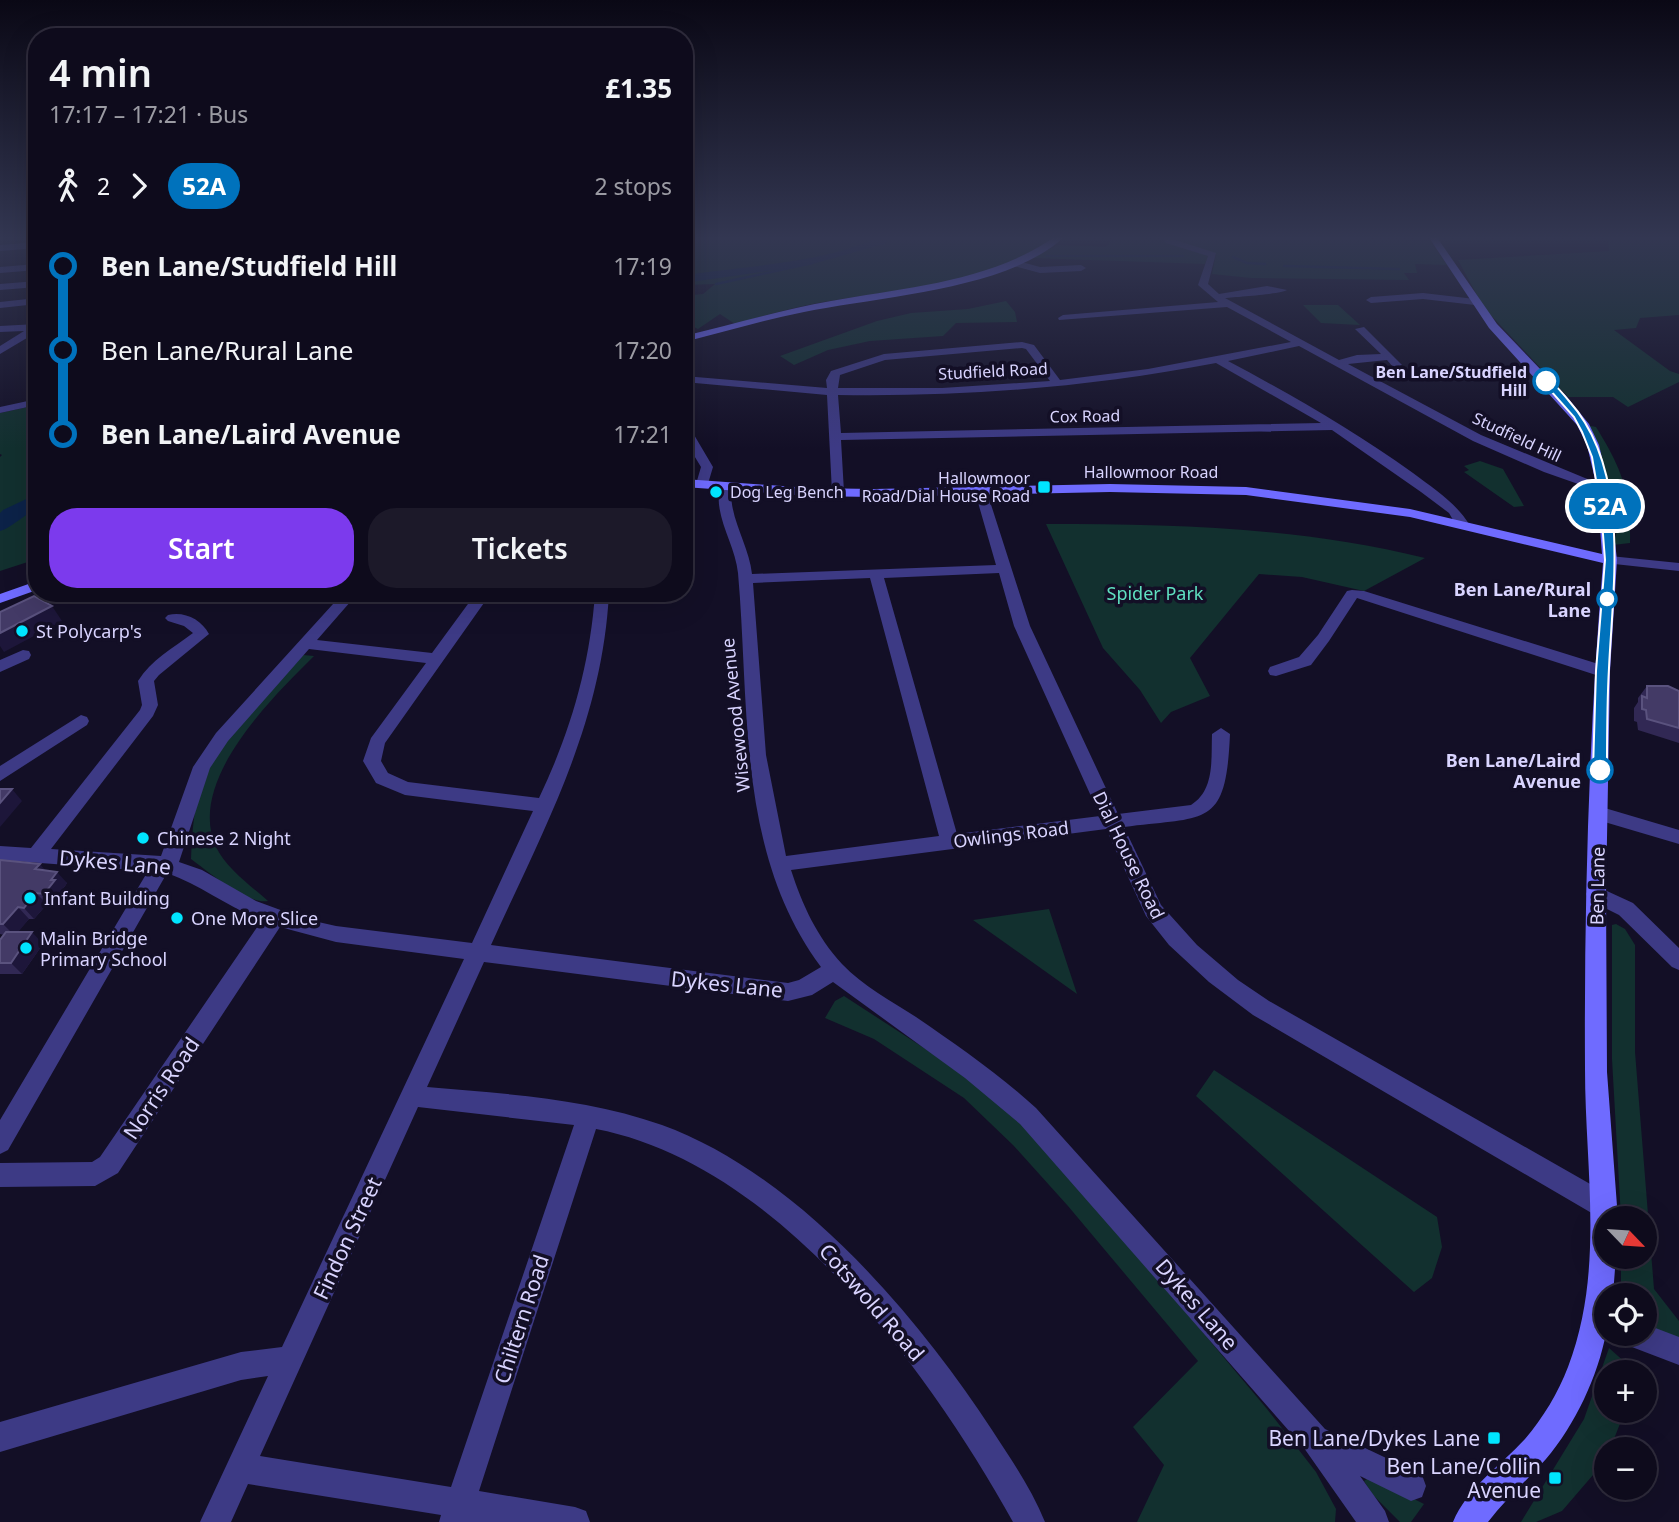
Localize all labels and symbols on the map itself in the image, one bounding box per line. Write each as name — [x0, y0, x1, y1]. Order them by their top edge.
street label: Studfield Road — [938, 357, 1048, 385]
place label: Ben Lane/Studfield Hill — [1375, 361, 1527, 401]
marker: Ben Lane/Studfield Hill — [1533, 368, 1559, 394]
street label: Cox Road — [1050, 404, 1120, 428]
street label: Studfield Hill — [1469, 407, 1565, 467]
street label: Hallowmoor Road — [1084, 461, 1218, 483]
place label: Hallowmoor Road/Dial House Road — [862, 467, 1030, 507]
marker: Hallowmoor Road/Dial House Road — [1036, 479, 1052, 495]
place label: Dog Leg Bench — [730, 481, 844, 503]
line badge: 52A — [1565, 483, 1645, 529]
marker: Dog Leg Bench — [708, 484, 724, 500]
place label: Ben Lane/Rural Lane — [1454, 577, 1591, 622]
park label: Spider Park — [1107, 581, 1204, 605]
marker: Ben Lane/Rural Lane — [1597, 589, 1617, 609]
place label: St Polycarp's — [36, 619, 142, 643]
marker: St Polycarp's — [14, 623, 30, 639]
street label: Wisewood Avenue — [715, 637, 755, 793]
place label: Ben Lane/Laird Avenue — [1446, 748, 1581, 793]
marker: Ben Lane/Laird Avenue — [1587, 757, 1613, 783]
street label: Dial House Road — [1088, 787, 1170, 923]
street label: Owlings Road — [952, 815, 1070, 853]
place label: Chinese 2 Night — [157, 826, 291, 850]
marker: Chinese 2 Night — [135, 830, 151, 846]
street label: Dykes Lane — [58, 843, 172, 881]
street label: Ben Lane — [1584, 847, 1610, 925]
place label: Infant Building — [44, 886, 170, 910]
marker: Infant Building — [22, 890, 38, 906]
place label: One More Slice — [191, 906, 318, 930]
marker: One More Slice — [169, 910, 185, 926]
place label: Malin Bridge Primary School — [40, 926, 167, 971]
marker: Malin Bridge Primary School — [18, 940, 34, 956]
street label: Dykes Lane — [670, 964, 784, 1004]
street label: Norris Road — [117, 1031, 205, 1145]
street label: Findon Street — [306, 1172, 388, 1304]
north arrow — [1594, 1206, 1657, 1269]
street label: Cotswold Road — [813, 1237, 931, 1367]
street label: Chiltern Road — [487, 1251, 555, 1387]
street label: Dykes Lane — [1150, 1252, 1244, 1356]
place label: Ben Lane/Dykes Lane — [1268, 1424, 1480, 1452]
marker: Ben Lane/Dykes Lane — [1486, 1430, 1502, 1446]
place label: Ben Lane/Collin Avenue — [1386, 1452, 1541, 1504]
marker: Ben Lane/Collin Avenue — [1547, 1470, 1563, 1486]

